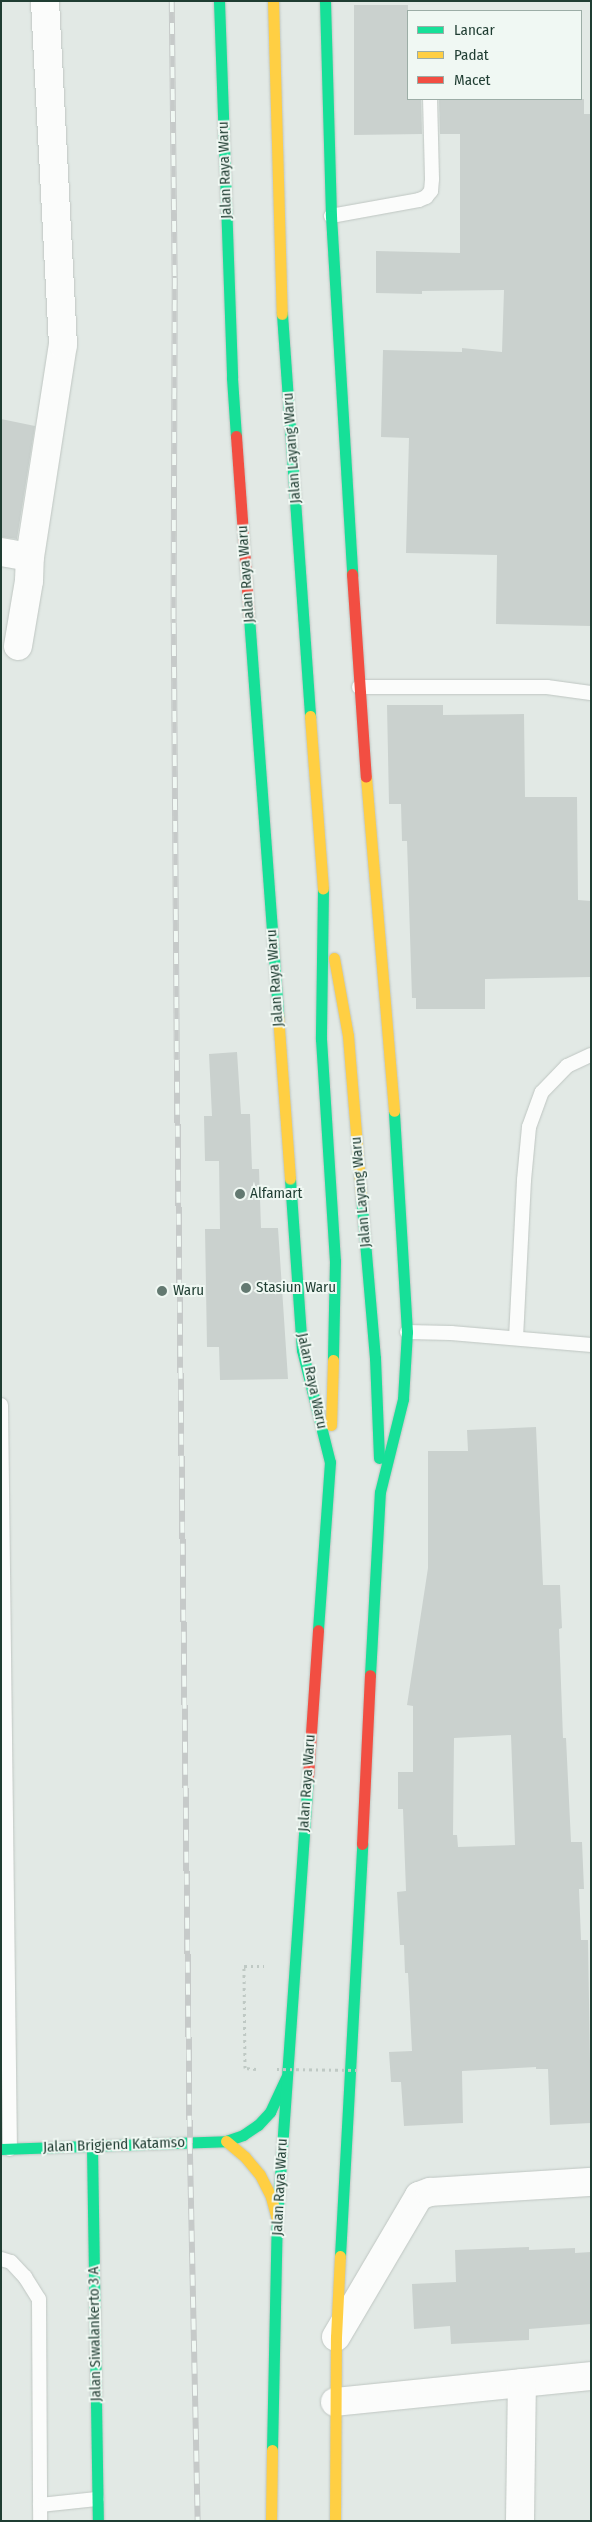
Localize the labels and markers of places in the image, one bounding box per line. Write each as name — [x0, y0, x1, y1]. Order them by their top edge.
place label: Alfamart — [250, 1185, 302, 1203]
marker: Alfamart — [234, 1188, 246, 1200]
place label: Stasiun Waru — [256, 1279, 336, 1297]
place label: Waru — [173, 1282, 204, 1300]
marker: Stasiun Waru — [240, 1282, 252, 1294]
marker: Waru — [155, 1284, 169, 1298]

